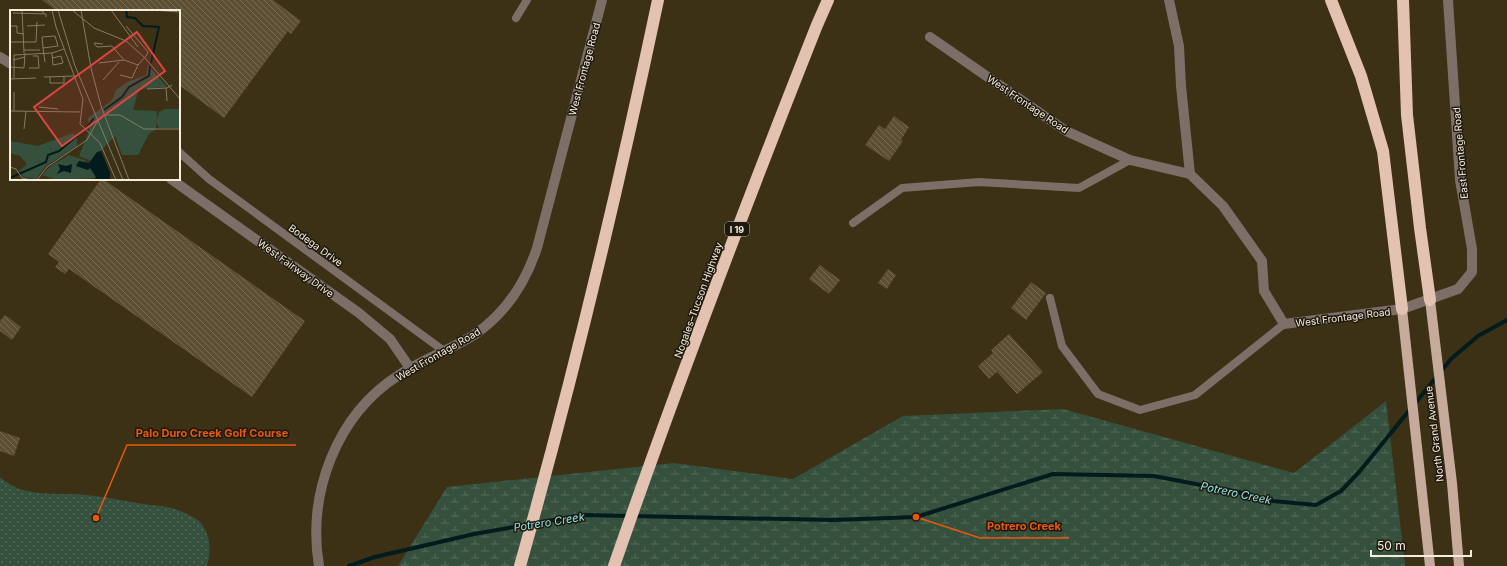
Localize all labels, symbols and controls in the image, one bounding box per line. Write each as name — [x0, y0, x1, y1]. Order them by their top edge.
inset map — [10, 10, 180, 180]
street label: West Frontage Road — [566, 21, 602, 117]
street label: West Frontage Road — [985, 72, 1071, 136]
street label: East Frontage Road — [1450, 107, 1470, 199]
street label: Bodega Drive — [287, 221, 345, 269]
road number: I 19 — [725, 222, 749, 236]
street label: West Fairway Drive — [256, 236, 336, 300]
street label: Nogales–Tucson Highway — [671, 240, 725, 360]
street label: West Frontage Road — [1295, 305, 1391, 329]
street label: West Frontage Road — [394, 325, 482, 383]
street label: North Grand Avenue — [1422, 385, 1446, 483]
callout: Palo Duro Creek Golf Course — [127, 422, 296, 445]
text: Palo Duro Creek Golf Course — [136, 426, 289, 440]
water label: Potrero Creek — [1199, 479, 1274, 508]
water label: Potrero Creek — [512, 509, 587, 535]
callout: Potrero Creek — [980, 515, 1069, 538]
text: Potrero Creek — [987, 519, 1062, 533]
scale bar — [1371, 532, 1471, 558]
text: 50 m — [1377, 538, 1406, 553]

